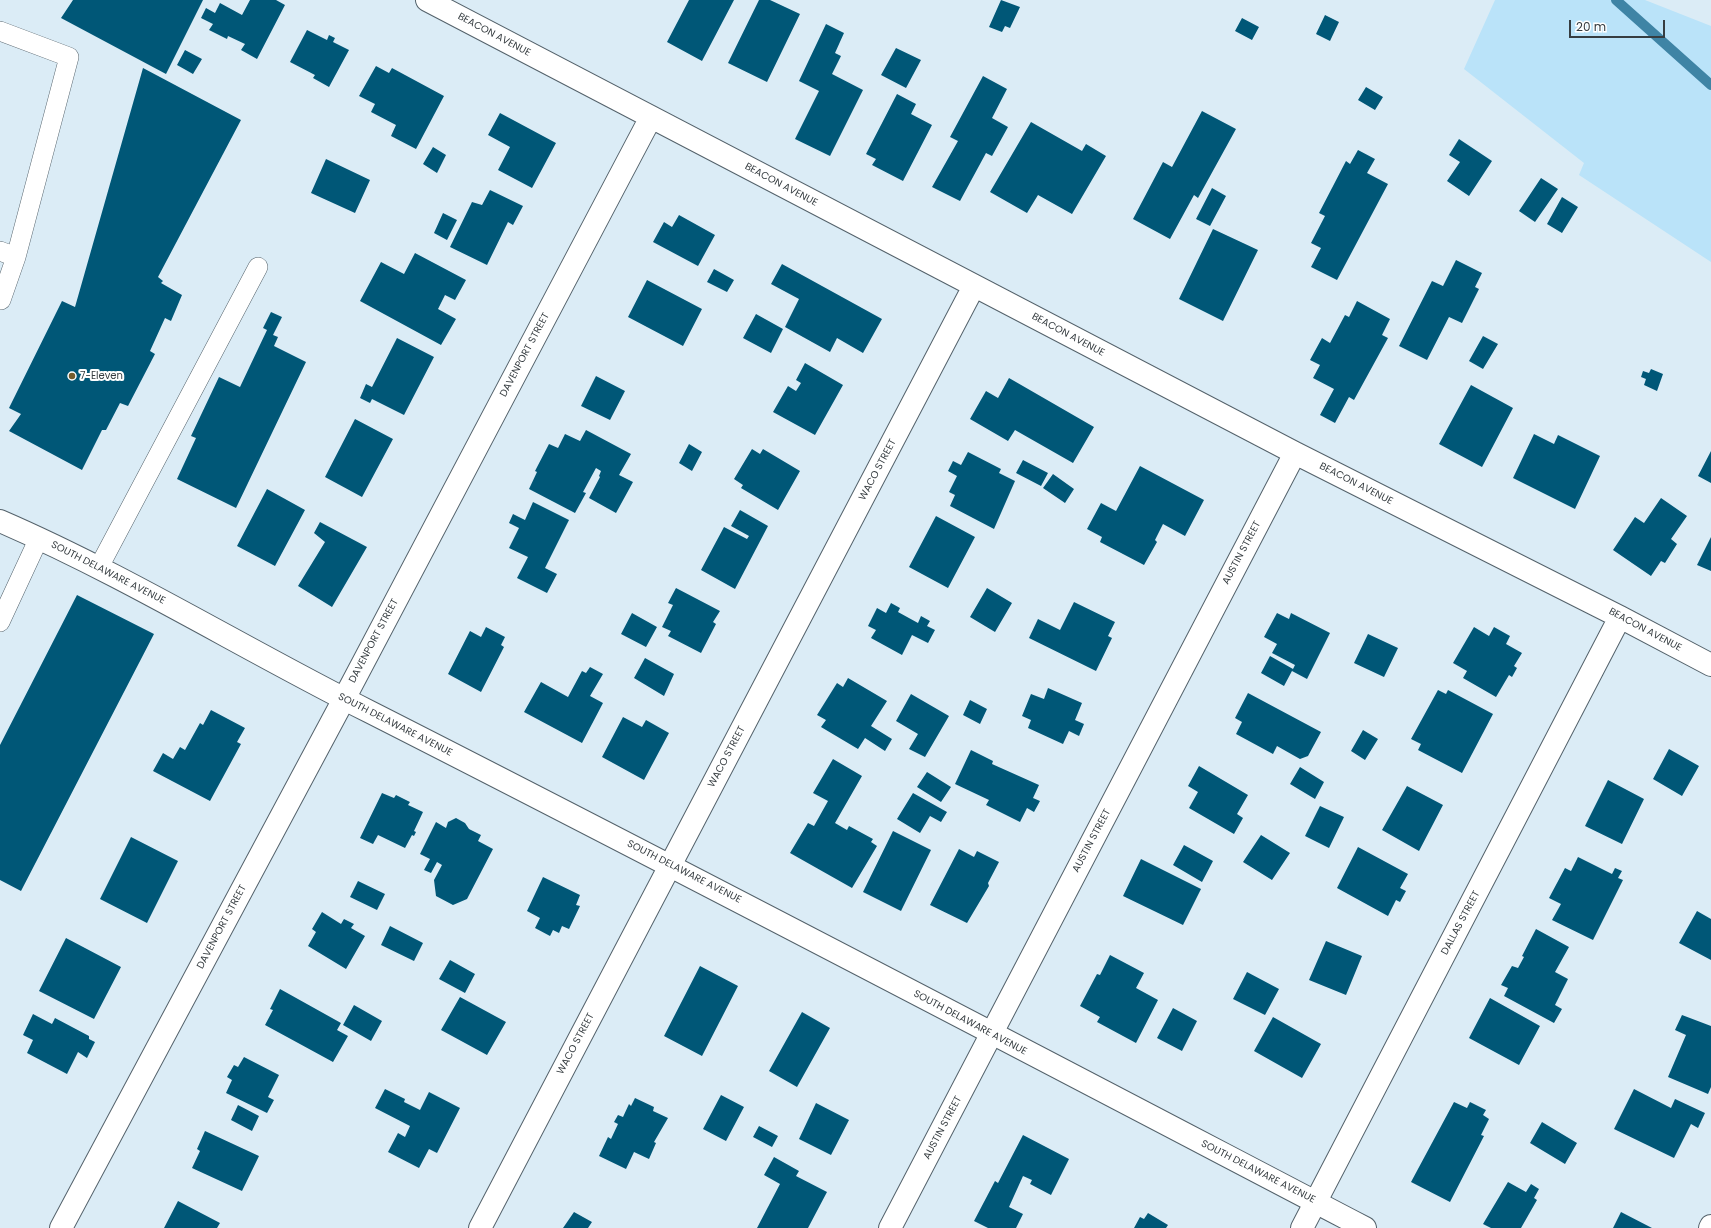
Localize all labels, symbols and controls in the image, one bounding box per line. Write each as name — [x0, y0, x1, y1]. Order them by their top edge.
street label: BEACON AVENUE — [456, 11, 532, 59]
scale bar — [1571, 12, 1667, 38]
text: 20 m — [1576, 18, 1606, 35]
street label: BEACON AVENUE — [743, 161, 819, 209]
street label: DAVENPORT STREET — [498, 311, 552, 399]
street label: BEACON AVENUE — [1030, 311, 1106, 359]
place label: 7-Eleven — [80, 370, 123, 382]
marker: 7-Eleven — [67, 371, 77, 381]
street label: WACO STREET — [857, 437, 899, 503]
street label: BEACON AVENUE — [1317, 460, 1395, 508]
street label: AUSTIN STREET — [1220, 519, 1264, 587]
street label: SOUTH DELAWARE AVENUE — [49, 539, 167, 607]
street label: DAVENPORT STREET — [347, 597, 401, 685]
street label: BEACON AVENUE — [1607, 606, 1683, 654]
street label: SOUTH DELAWARE AVENUE — [336, 691, 454, 759]
street label: WACO STREET — [706, 724, 748, 790]
street label: AUSTIN STREET — [1070, 807, 1114, 875]
street label: SOUTH DELAWARE AVENUE — [625, 838, 743, 906]
street label: DAVENPORT STREET — [195, 883, 249, 971]
street label: DALLAS STREET — [1439, 889, 1483, 957]
street label: SOUTH DELAWARE AVENUE — [911, 988, 1029, 1058]
street label: WACO STREET — [555, 1011, 597, 1077]
street label: AUSTIN STREET — [921, 1094, 965, 1162]
street label: SOUTH DELAWARE AVENUE — [1199, 1138, 1317, 1206]

